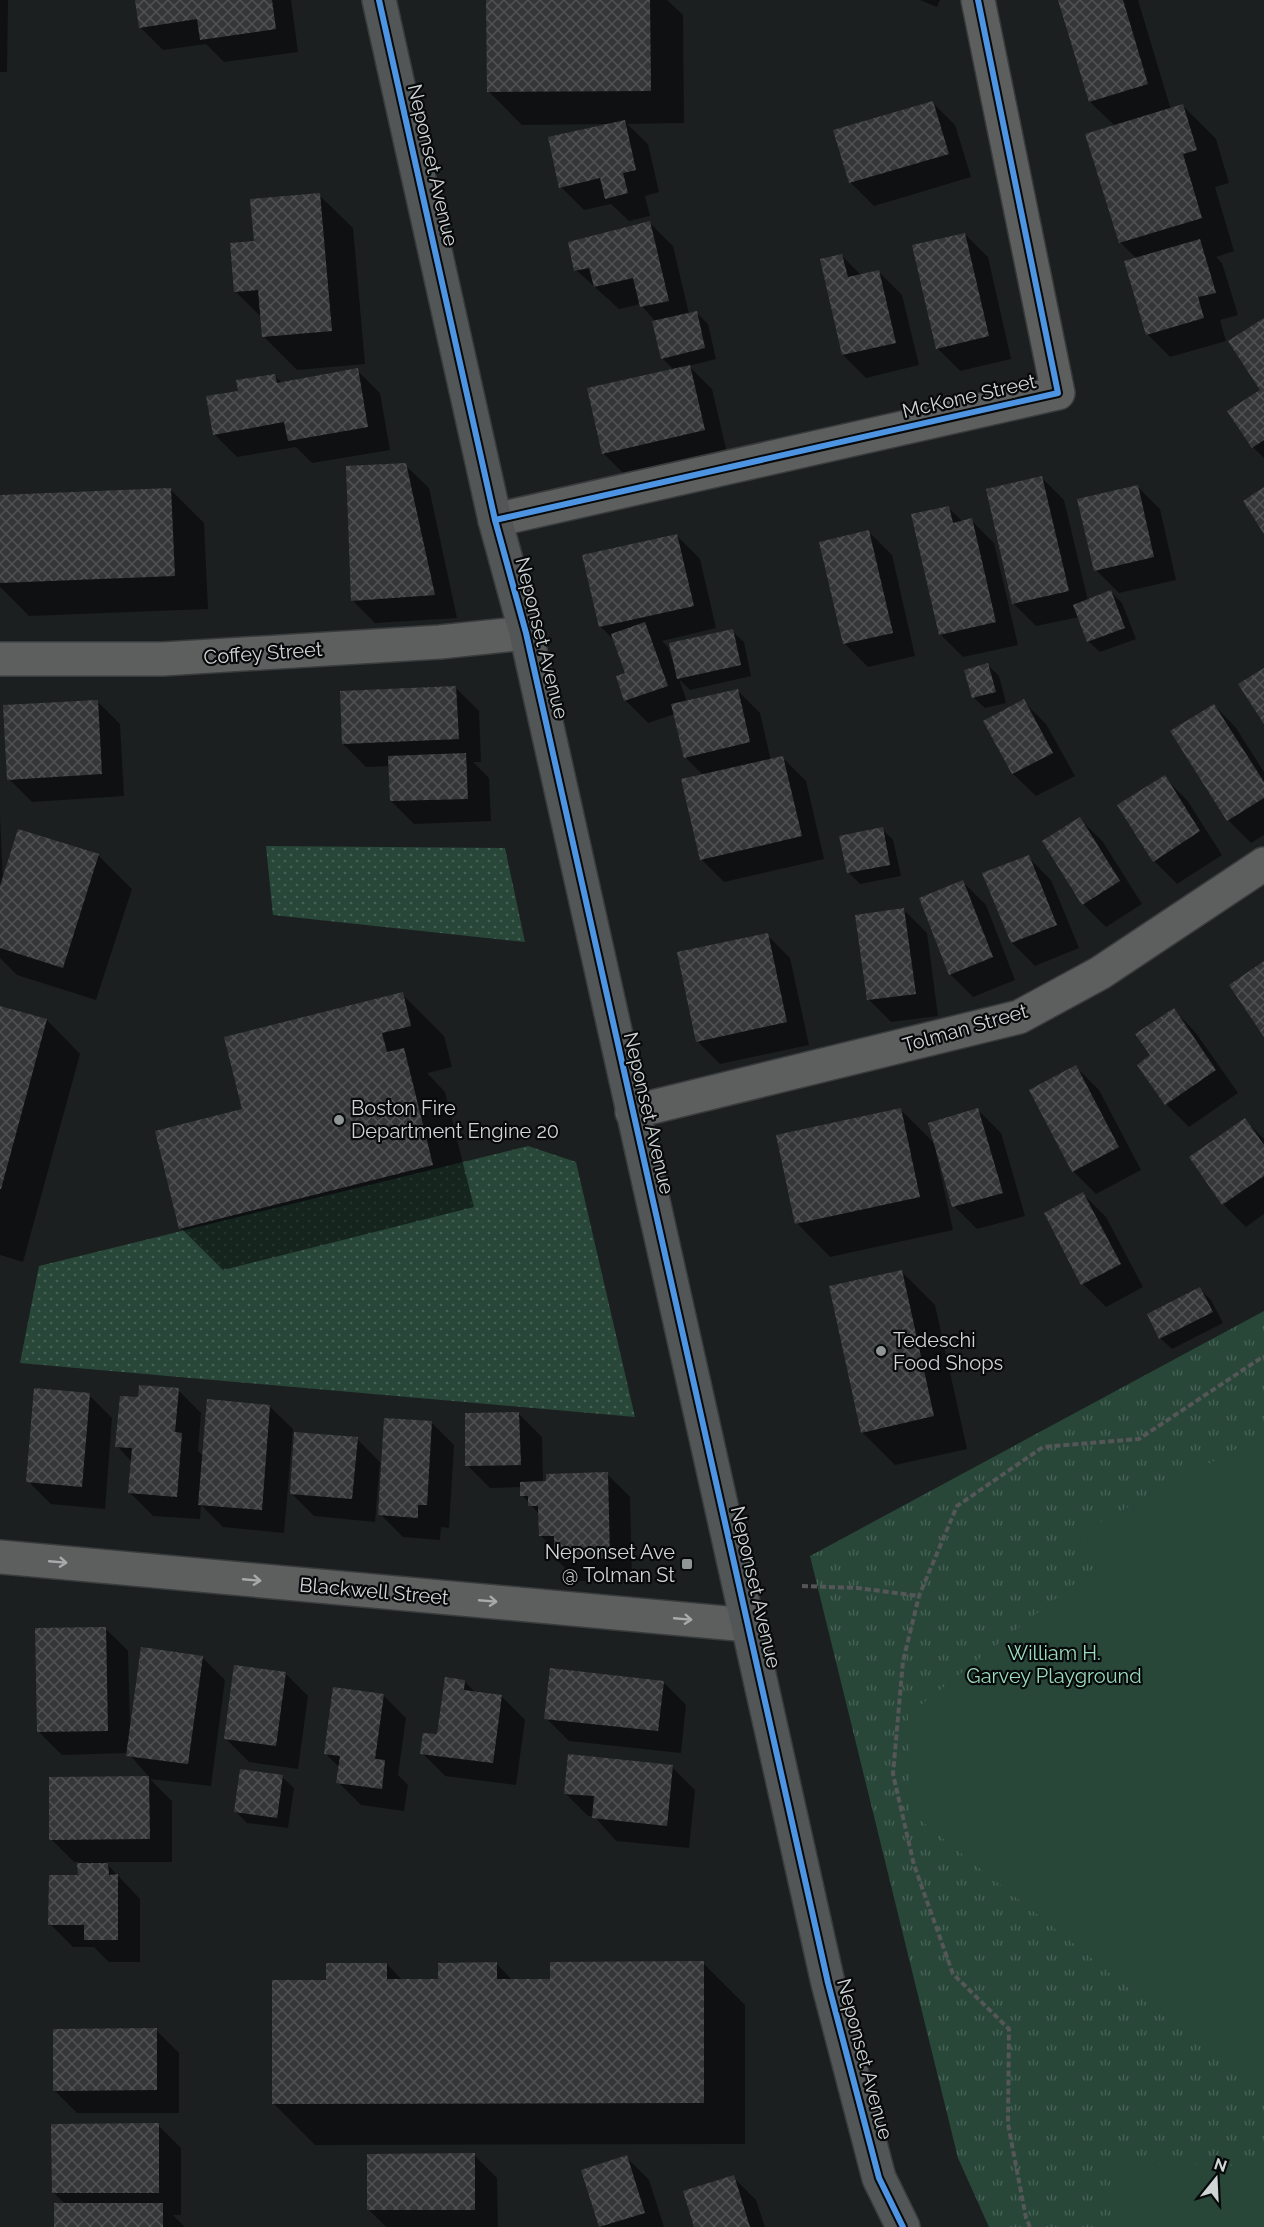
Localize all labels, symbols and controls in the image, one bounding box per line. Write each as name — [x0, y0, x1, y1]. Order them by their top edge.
street label: Neponset Avenue — [403, 82, 463, 249]
street label: McKone Street — [900, 369, 1038, 423]
street label: Neponset Avenue — [510, 555, 574, 721]
street label: Coffey Street — [203, 637, 324, 669]
street label: Tolman Street — [900, 999, 1030, 1057]
street label: Neponset Avenue — [619, 1030, 679, 1197]
place label: Boston Fire Department Engine 20 — [351, 1096, 559, 1143]
marker: Boston Fire Department Engine 20 — [332, 1113, 346, 1127]
place label: Tedeschi Food Shops — [893, 1328, 1003, 1375]
marker: Tedeschi Food Shops — [874, 1344, 888, 1358]
street label: Neponset Avenue — [726, 1504, 786, 1671]
place label: Neponset Ave @ Tolman St — [545, 1540, 675, 1587]
one-way arrow — [48, 1557, 68, 1568]
marker: Neponset Ave @ Tolman St — [680, 1557, 694, 1571]
street label: Blackwell Street — [298, 1573, 450, 1610]
one-way arrow — [242, 1575, 262, 1586]
one-way arrow — [478, 1596, 498, 1607]
one-way arrow — [672, 1614, 692, 1625]
park label: William H. Garvey Playground — [966, 1641, 1142, 1688]
street label: Neponset Avenue — [832, 1976, 898, 2142]
north arrow — [1186, 2149, 1246, 2209]
text: N — [1212, 2154, 1229, 2176]

